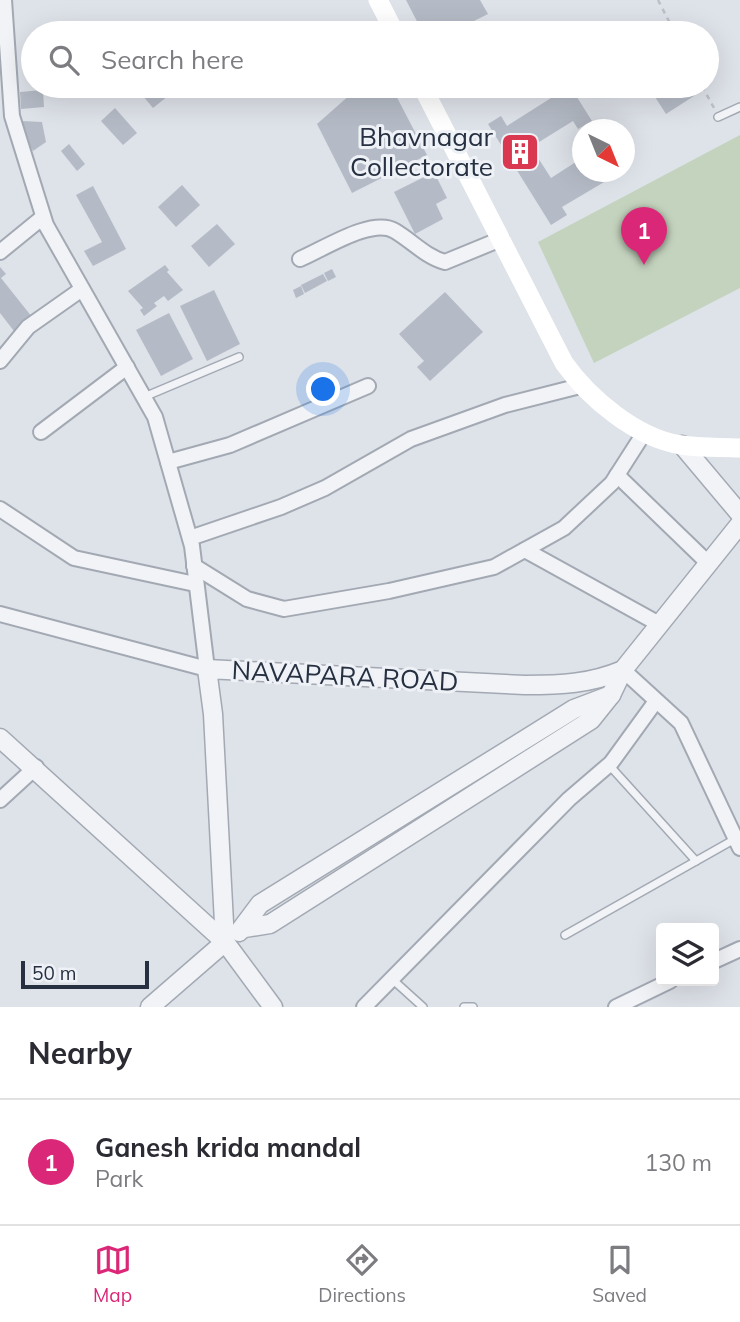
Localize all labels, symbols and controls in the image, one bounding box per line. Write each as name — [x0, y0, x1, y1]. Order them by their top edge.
search box — [21, 21, 719, 98]
icon: search — [45, 41, 83, 79]
text: Search here — [101, 43, 244, 76]
north arrow — [572, 119, 635, 182]
place label: Bhavnagar Collectorate — [350, 120, 494, 183]
building icon: Bhavnagar Collectorate — [499, 131, 541, 173]
pin: 1 — [621, 207, 667, 265]
your location — [306, 372, 340, 406]
street label: NAVAPARA ROAD — [231, 653, 459, 698]
map controls — [656, 923, 719, 986]
button: layers — [656, 923, 719, 986]
scale bar — [21, 958, 149, 990]
text: 50 m — [32, 961, 76, 985]
text: Nearby — [28, 1034, 132, 1072]
text: Ganesh krida mandal — [95, 1131, 361, 1164]
text: 1 — [44, 1148, 58, 1177]
text: 130 m — [644, 1148, 712, 1177]
text: Park — [95, 1164, 143, 1193]
tab: Map — [93, 1241, 132, 1307]
tab: Directions — [318, 1241, 406, 1307]
tab: Saved — [592, 1241, 647, 1307]

